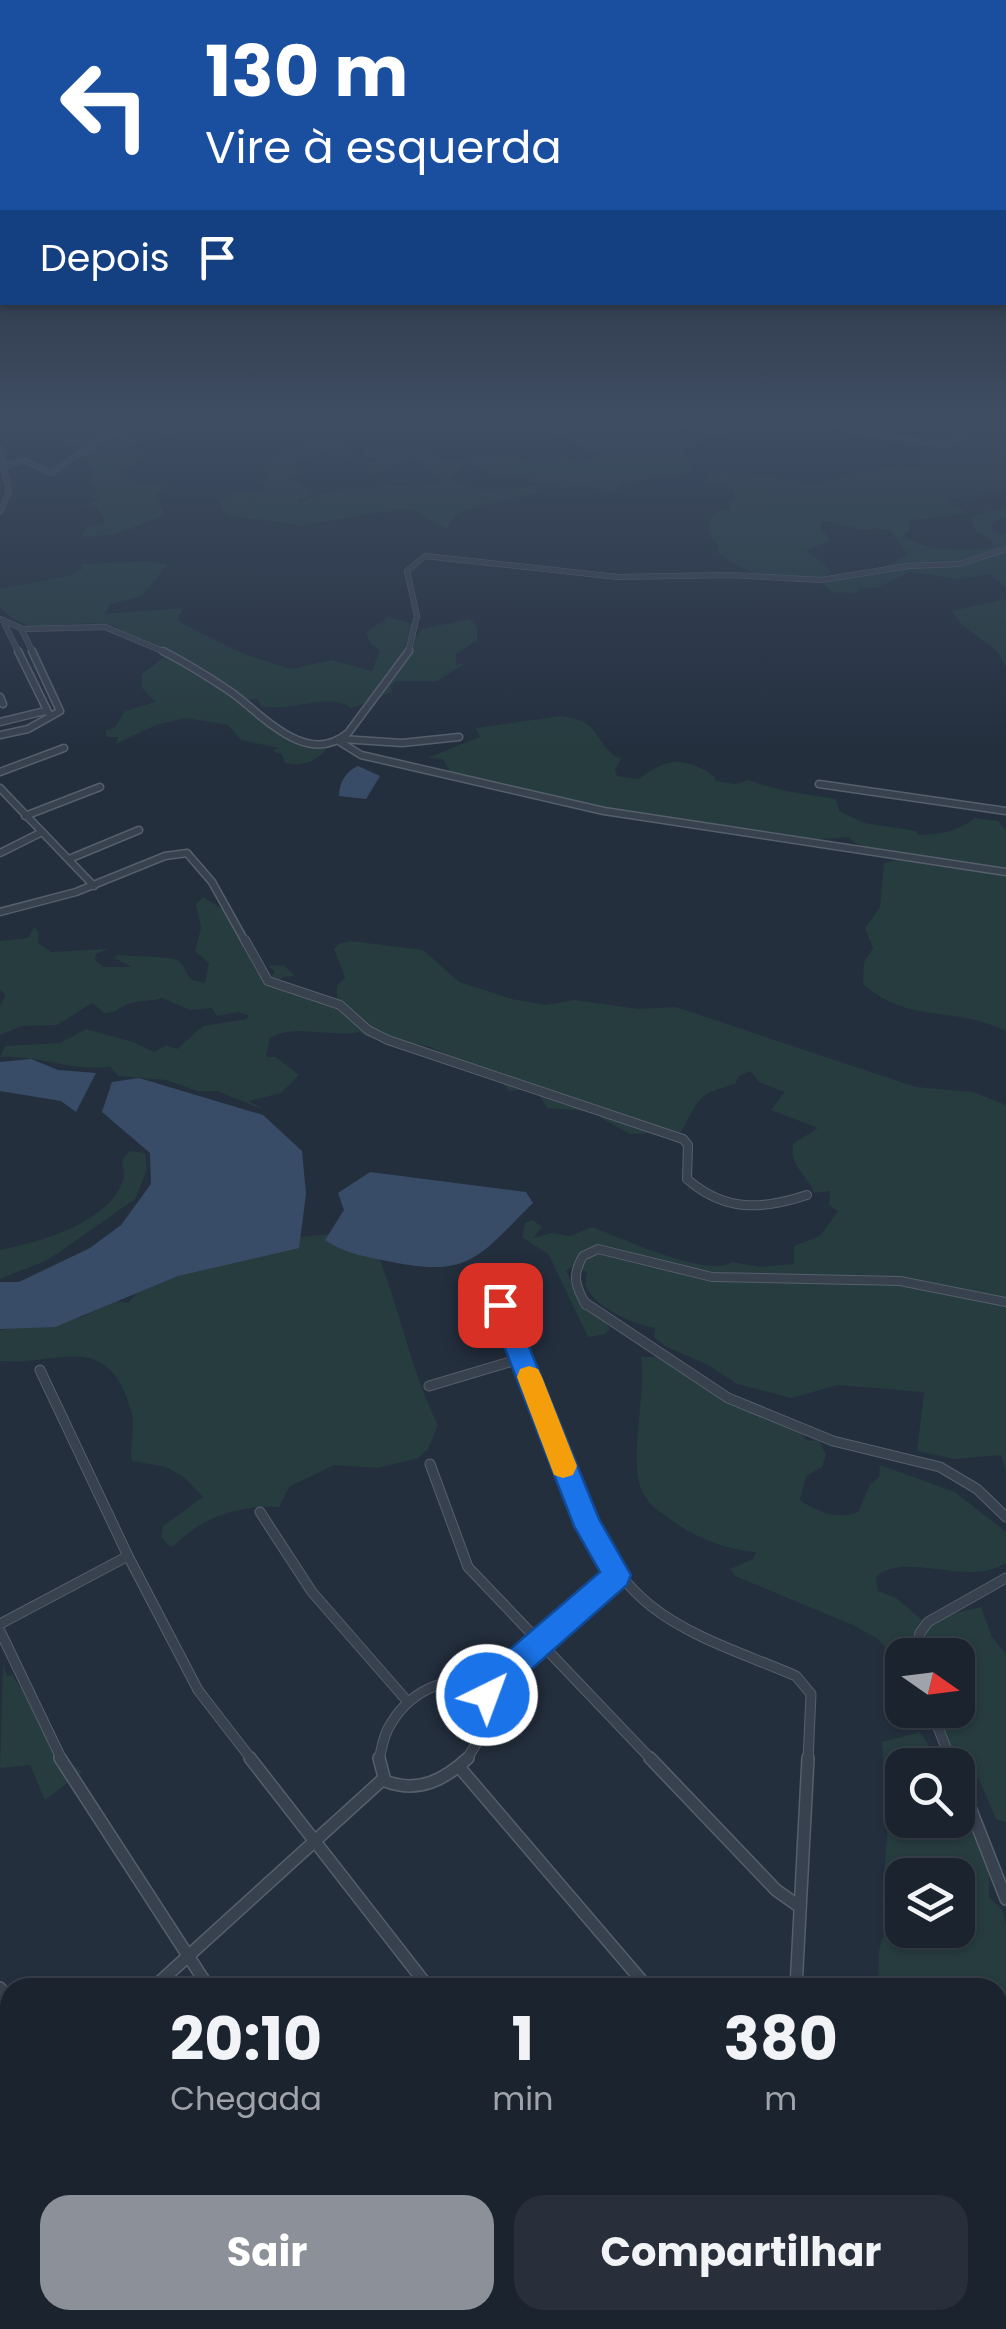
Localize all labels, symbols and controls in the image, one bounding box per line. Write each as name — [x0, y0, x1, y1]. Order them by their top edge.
text: 130 m — [205, 22, 408, 121]
icon: left — [40, 40, 170, 170]
text: Vire à esquerda — [205, 116, 562, 179]
icon: arrive — [190, 230, 245, 285]
text: Depois — [40, 231, 170, 284]
pin — [458, 1263, 543, 1348]
icon: arrive — [473, 1278, 528, 1333]
north arrow — [885, 1638, 975, 1728]
map controls — [885, 1638, 975, 1948]
position arrow — [435, 1643, 539, 1747]
button: search — [885, 1748, 975, 1838]
button: layers — [885, 1858, 975, 1948]
text: 20:10 — [170, 1997, 322, 2081]
text: 1 — [512, 1997, 534, 2081]
text: 380 — [724, 1997, 838, 2081]
text: Chegada — [170, 2076, 322, 2121]
text: min — [492, 2076, 554, 2121]
text: m — [764, 2076, 797, 2121]
button: Sair — [40, 2195, 494, 2310]
button: Compartilhar — [514, 2195, 968, 2310]

